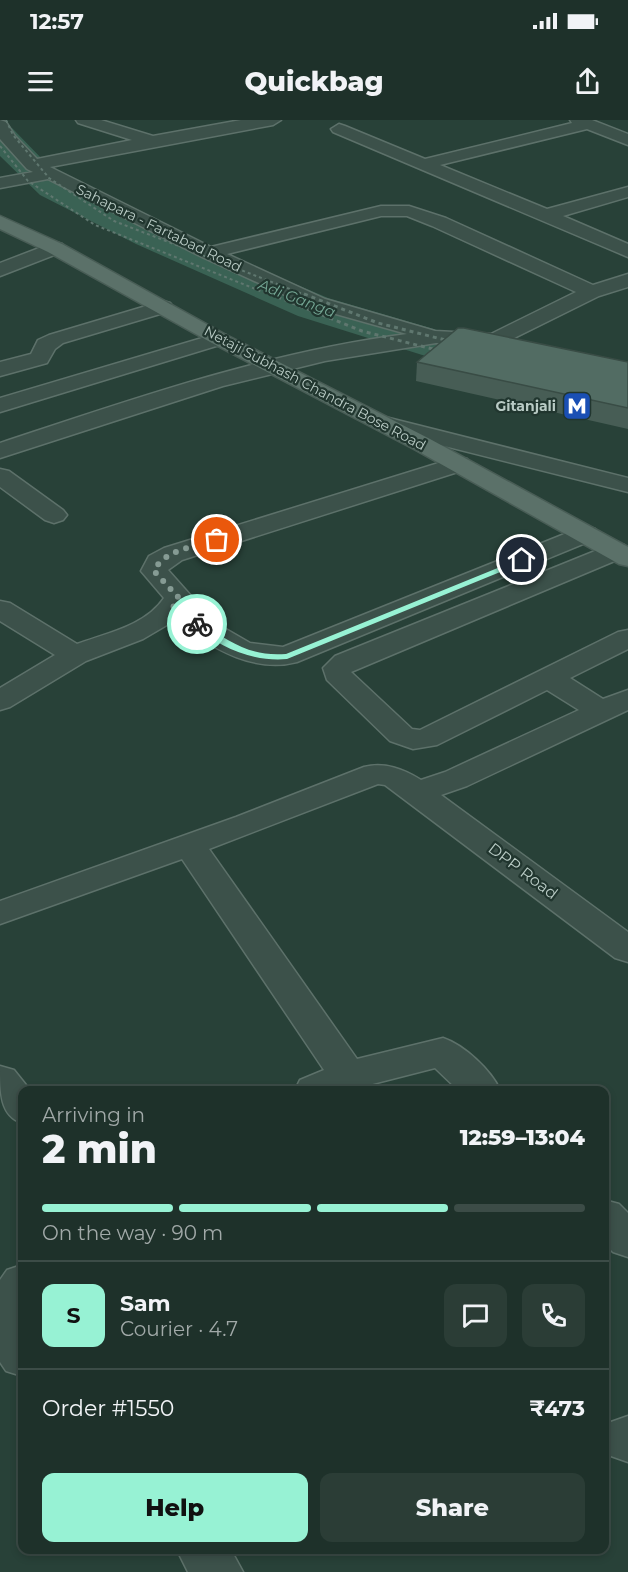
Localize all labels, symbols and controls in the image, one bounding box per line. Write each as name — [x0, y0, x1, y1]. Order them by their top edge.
text: 12:57 — [30, 8, 84, 35]
icon: menu — [24, 65, 57, 98]
text: Quickbag — [244, 65, 384, 98]
icon: share — [571, 65, 604, 98]
street label: Sahapara - Fartabad Road — [73, 180, 245, 276]
water label: Adi Ganga — [255, 274, 338, 321]
street label: Netaji Subhash Chandra Bose Road — [201, 322, 429, 454]
metro station icon: Gitanjali — [561, 390, 593, 422]
place label: Gitanjali — [495, 397, 556, 415]
pin — [191, 514, 242, 565]
icon: bag — [200, 523, 233, 556]
pin — [496, 534, 547, 585]
icon: home — [505, 543, 538, 576]
courier — [167, 594, 227, 654]
icon: bike — [181, 608, 214, 641]
street label: DPP Road — [485, 839, 561, 903]
text: Arriving in — [42, 1103, 145, 1127]
text: 12:59–13:04 — [460, 1124, 585, 1151]
text: 2 min — [42, 1125, 157, 1173]
text: On the way · 90 m — [42, 1221, 223, 1245]
button: chat — [444, 1284, 507, 1347]
button: phone — [522, 1284, 585, 1347]
text: Sam — [120, 1290, 171, 1317]
text: S — [66, 1302, 81, 1329]
text: Courier · 4.7 — [120, 1317, 238, 1341]
text: Order #1550 — [42, 1395, 174, 1422]
text: ₹473 — [529, 1395, 585, 1422]
button: Help — [42, 1473, 308, 1542]
button: Share — [320, 1473, 585, 1542]

